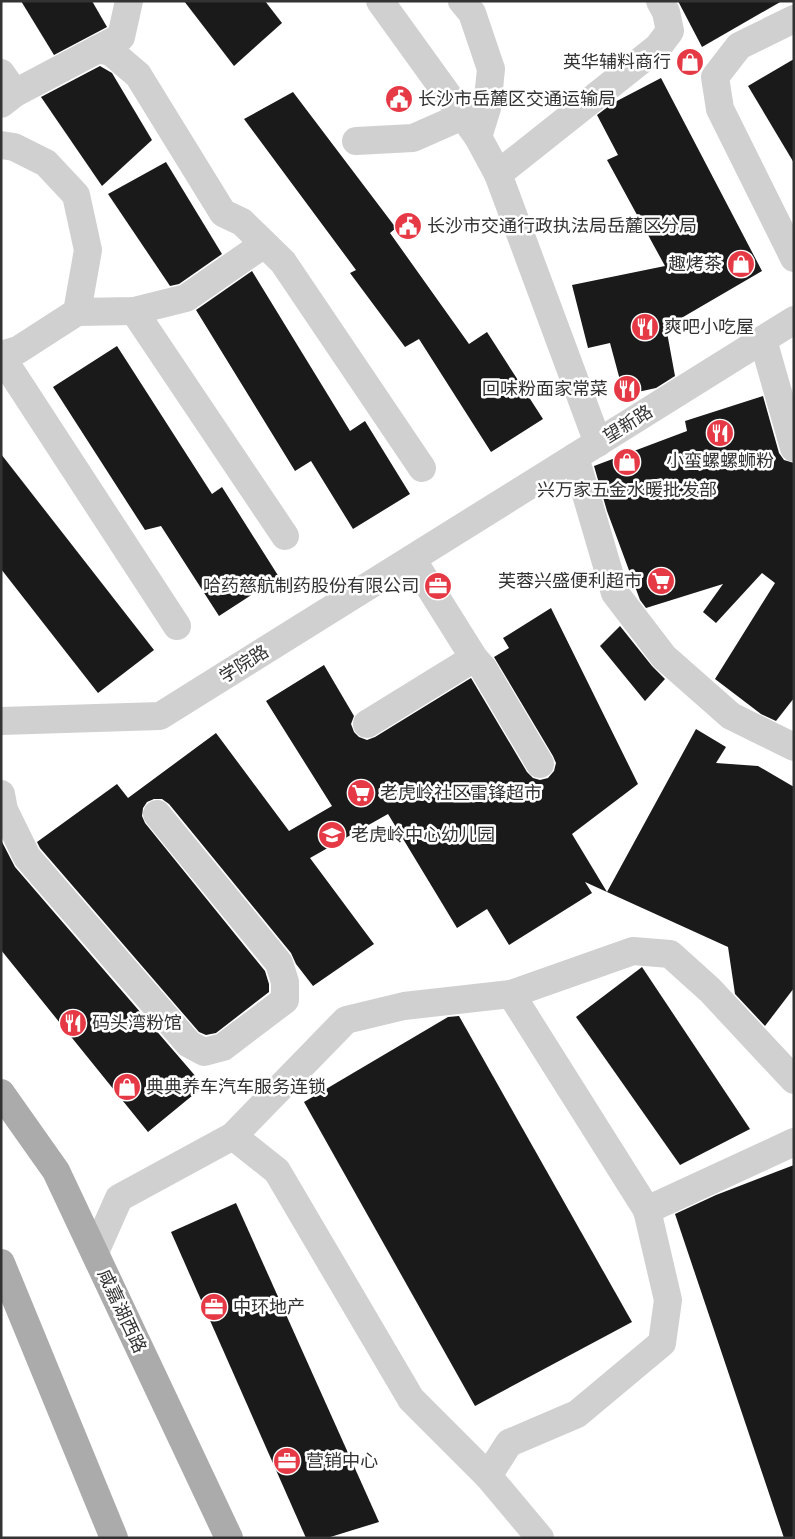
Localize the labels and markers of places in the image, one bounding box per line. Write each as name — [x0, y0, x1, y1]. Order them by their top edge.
shop icon: 英华辅料商行 — [675, 47, 705, 77]
place label: 英华辅料商行 — [563, 49, 671, 74]
public building icon: 长沙市岳麓区交通运输局 — [384, 84, 414, 114]
place label: 长沙市岳麓区交通运输局 — [418, 86, 616, 111]
public building icon: 长沙市交通行政执法局岳麓区分局 — [393, 211, 423, 241]
place label: 长沙市交通行政执法局岳麓区分局 — [427, 213, 697, 238]
shop icon: 趣烤茶 — [726, 249, 756, 279]
place label: 趣烤茶 — [668, 251, 722, 276]
restaurant icon: 爽吧小吃屋 — [630, 312, 660, 342]
place label: 爽吧小吃屋 — [664, 314, 754, 339]
restaurant icon: 回味粉面家常菜 — [612, 374, 642, 404]
place label: 回味粉面家常菜 — [482, 376, 608, 401]
restaurant icon: 小蛮螺螺蛳粉 — [705, 418, 735, 448]
shop icon: 兴万家五金水暖批发部 — [612, 447, 642, 477]
place label: 小蛮螺螺蛳粉 — [666, 448, 774, 473]
place label: 兴万家五金水暖批发部 — [537, 477, 717, 502]
supermarket icon: 芙蓉兴盛便利超市 — [646, 566, 676, 596]
place label: 芙蓉兴盛便利超市 — [498, 568, 642, 593]
office icon: 哈药慈航制药股份有限公司 — [423, 571, 453, 601]
place label: 哈药慈航制药股份有限公司 — [203, 573, 419, 598]
supermarket icon: 老虎岭社区雷锋超市 — [346, 778, 376, 808]
place label: 老虎岭社区雷锋超市 — [380, 780, 542, 805]
school or university icon: 老虎岭中心幼儿园 — [317, 820, 347, 850]
place label: 老虎岭中心幼儿园 — [351, 822, 495, 847]
restaurant icon: 码头湾粉馆 — [58, 1008, 88, 1038]
place label: 码头湾粉馆 — [92, 1010, 182, 1035]
shop icon: 典典养车汽车服务连锁 — [112, 1072, 142, 1102]
place label: 典典养车汽车服务连锁 — [146, 1074, 326, 1099]
office icon: 中环地产 — [199, 1292, 229, 1322]
place label: 中环地产 — [233, 1294, 305, 1319]
office icon: 营销中心 — [272, 1446, 302, 1476]
place label: 营销中心 — [306, 1448, 378, 1473]

